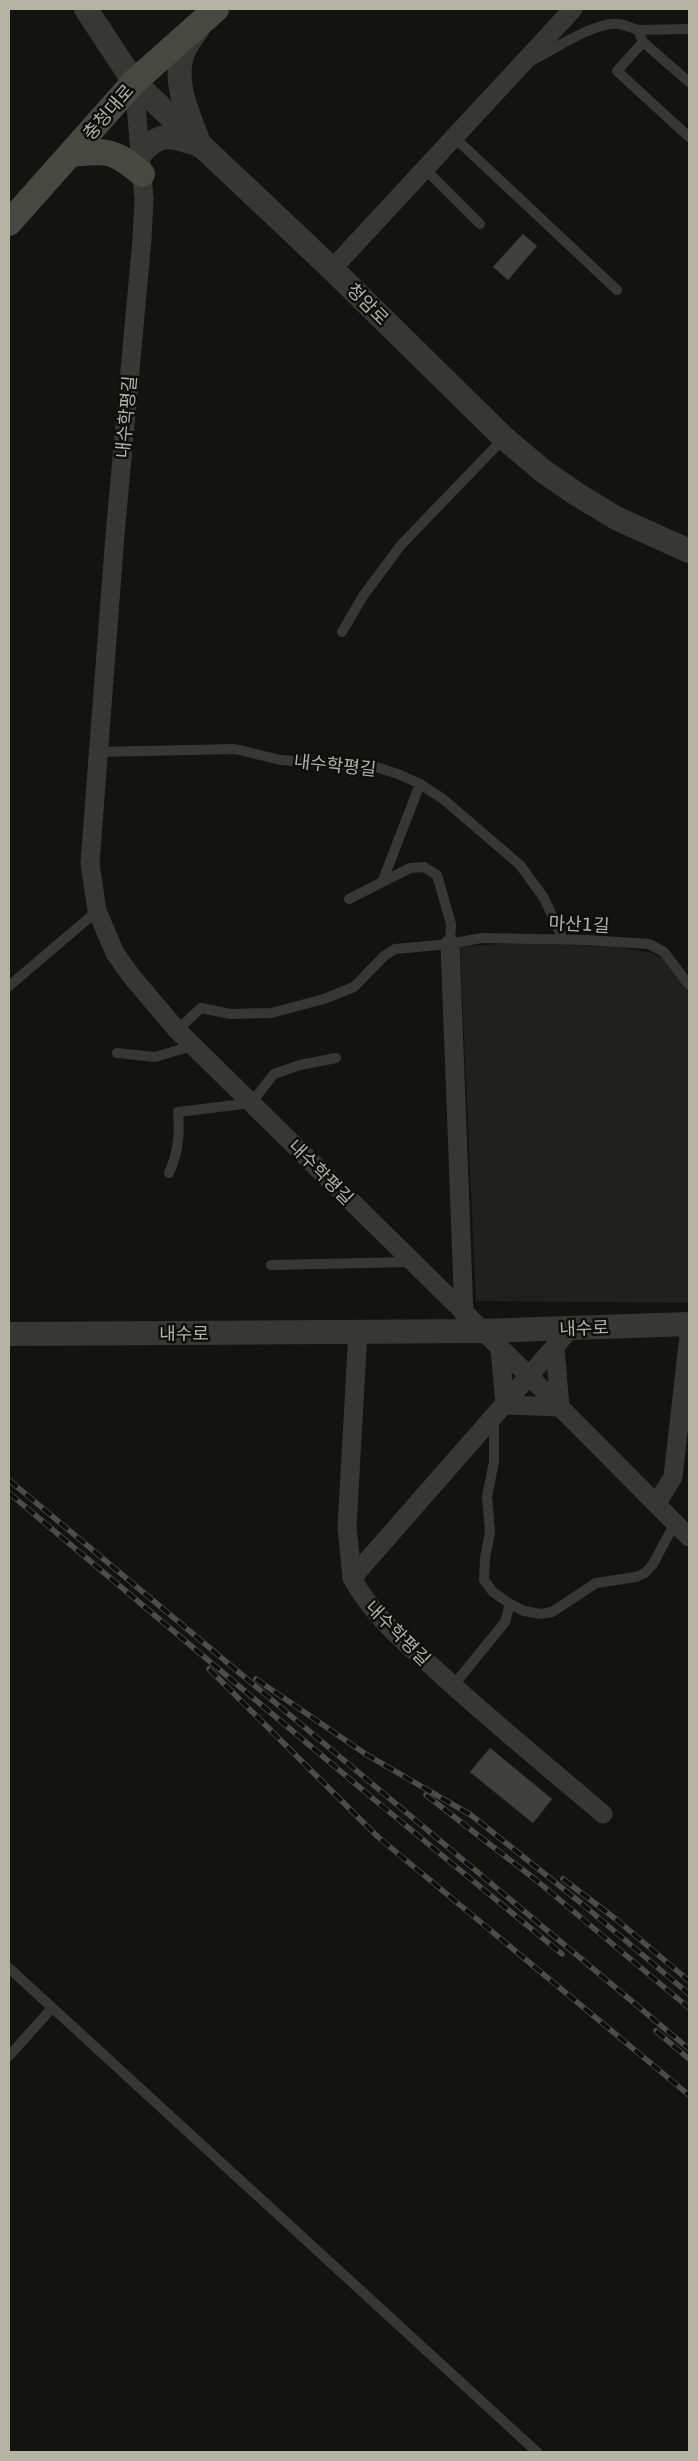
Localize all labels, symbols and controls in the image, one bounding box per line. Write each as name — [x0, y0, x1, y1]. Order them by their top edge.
street label: 충청대로 — [78, 80, 138, 144]
street label: 청암로 — [343, 279, 393, 329]
street label: 내수학평길 — [112, 375, 140, 459]
street label: 내수학평길 — [293, 750, 377, 780]
street label: 마산1길 — [548, 912, 610, 936]
street label: 내수학평길 — [284, 1135, 358, 1209]
street label: 내수로 — [559, 1317, 609, 1339]
street label: 내수로 — [159, 1323, 209, 1344]
street label: 내수학평길 — [361, 1596, 435, 1670]

